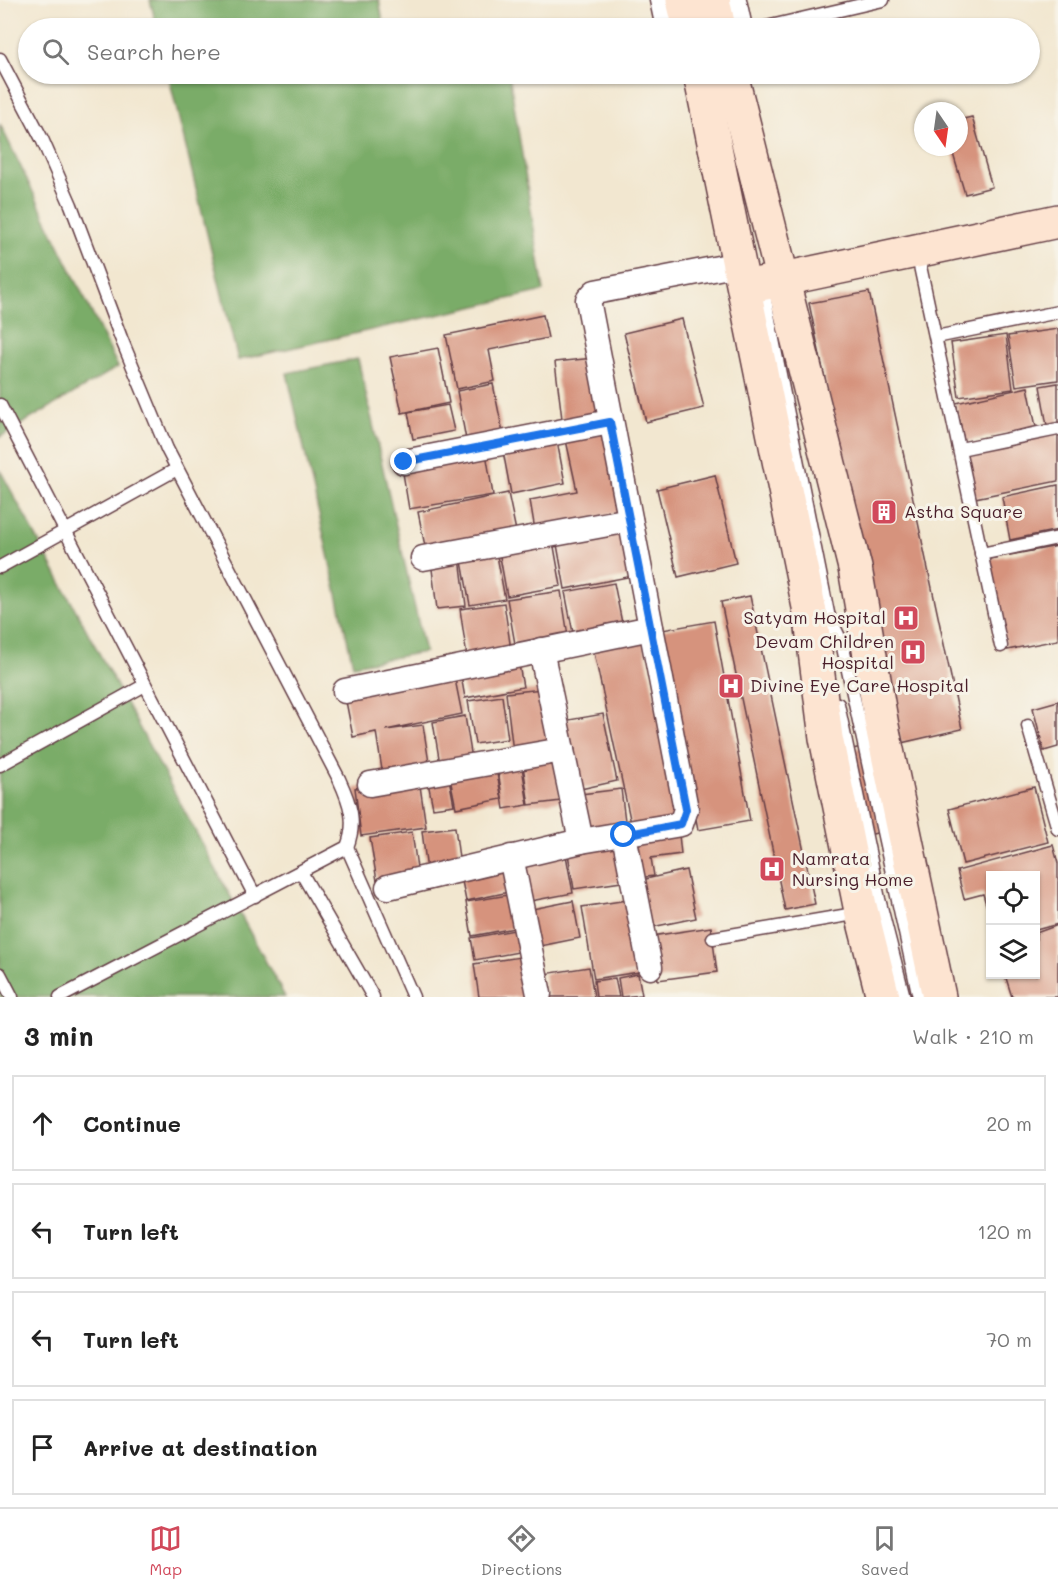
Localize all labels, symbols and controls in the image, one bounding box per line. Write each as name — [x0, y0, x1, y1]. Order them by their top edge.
search box — [18, 18, 1040, 84]
icon: search — [39, 35, 72, 68]
text: Search here — [87, 37, 221, 66]
north arrow — [914, 102, 968, 156]
route end — [390, 448, 416, 474]
building icon: Astha Square — [869, 497, 899, 527]
place label: Astha Square — [904, 499, 1023, 523]
hospital icon: Satyam Hospital — [891, 603, 921, 633]
place label: Satyam Hospital — [743, 605, 886, 629]
place label: Devam Children Hospital — [755, 629, 894, 674]
hospital icon: Devam Children Hospital — [898, 637, 928, 667]
hospital icon: Divine Eye Care Hospital — [716, 671, 746, 701]
place label: Divine Eye Care Hospital — [750, 673, 969, 697]
route start — [610, 821, 636, 847]
place label: Namrata Nursing Home — [792, 846, 914, 891]
hospital icon: Namrata Nursing Home — [757, 854, 787, 884]
map controls — [986, 871, 1040, 979]
button: locate — [986, 871, 1040, 925]
button: layers — [986, 925, 1040, 979]
text: 3 min — [24, 1019, 93, 1053]
text: Walk · 210 m — [912, 1023, 1034, 1049]
icon: ahead — [26, 1107, 59, 1140]
text: Continue — [83, 1109, 181, 1138]
text: 20 m — [986, 1110, 1032, 1136]
icon: left — [26, 1215, 59, 1248]
text: Turn left — [83, 1217, 179, 1246]
text: 120 m — [977, 1218, 1032, 1244]
icon: left — [26, 1323, 59, 1356]
text: Turn left — [83, 1325, 179, 1354]
text: 70 m — [986, 1326, 1032, 1352]
icon: arrive — [26, 1431, 59, 1464]
text: Arrive at destination — [83, 1433, 318, 1462]
tab: Map — [149, 1522, 182, 1579]
tab: Directions — [481, 1522, 562, 1579]
tab: Saved — [861, 1522, 909, 1579]

